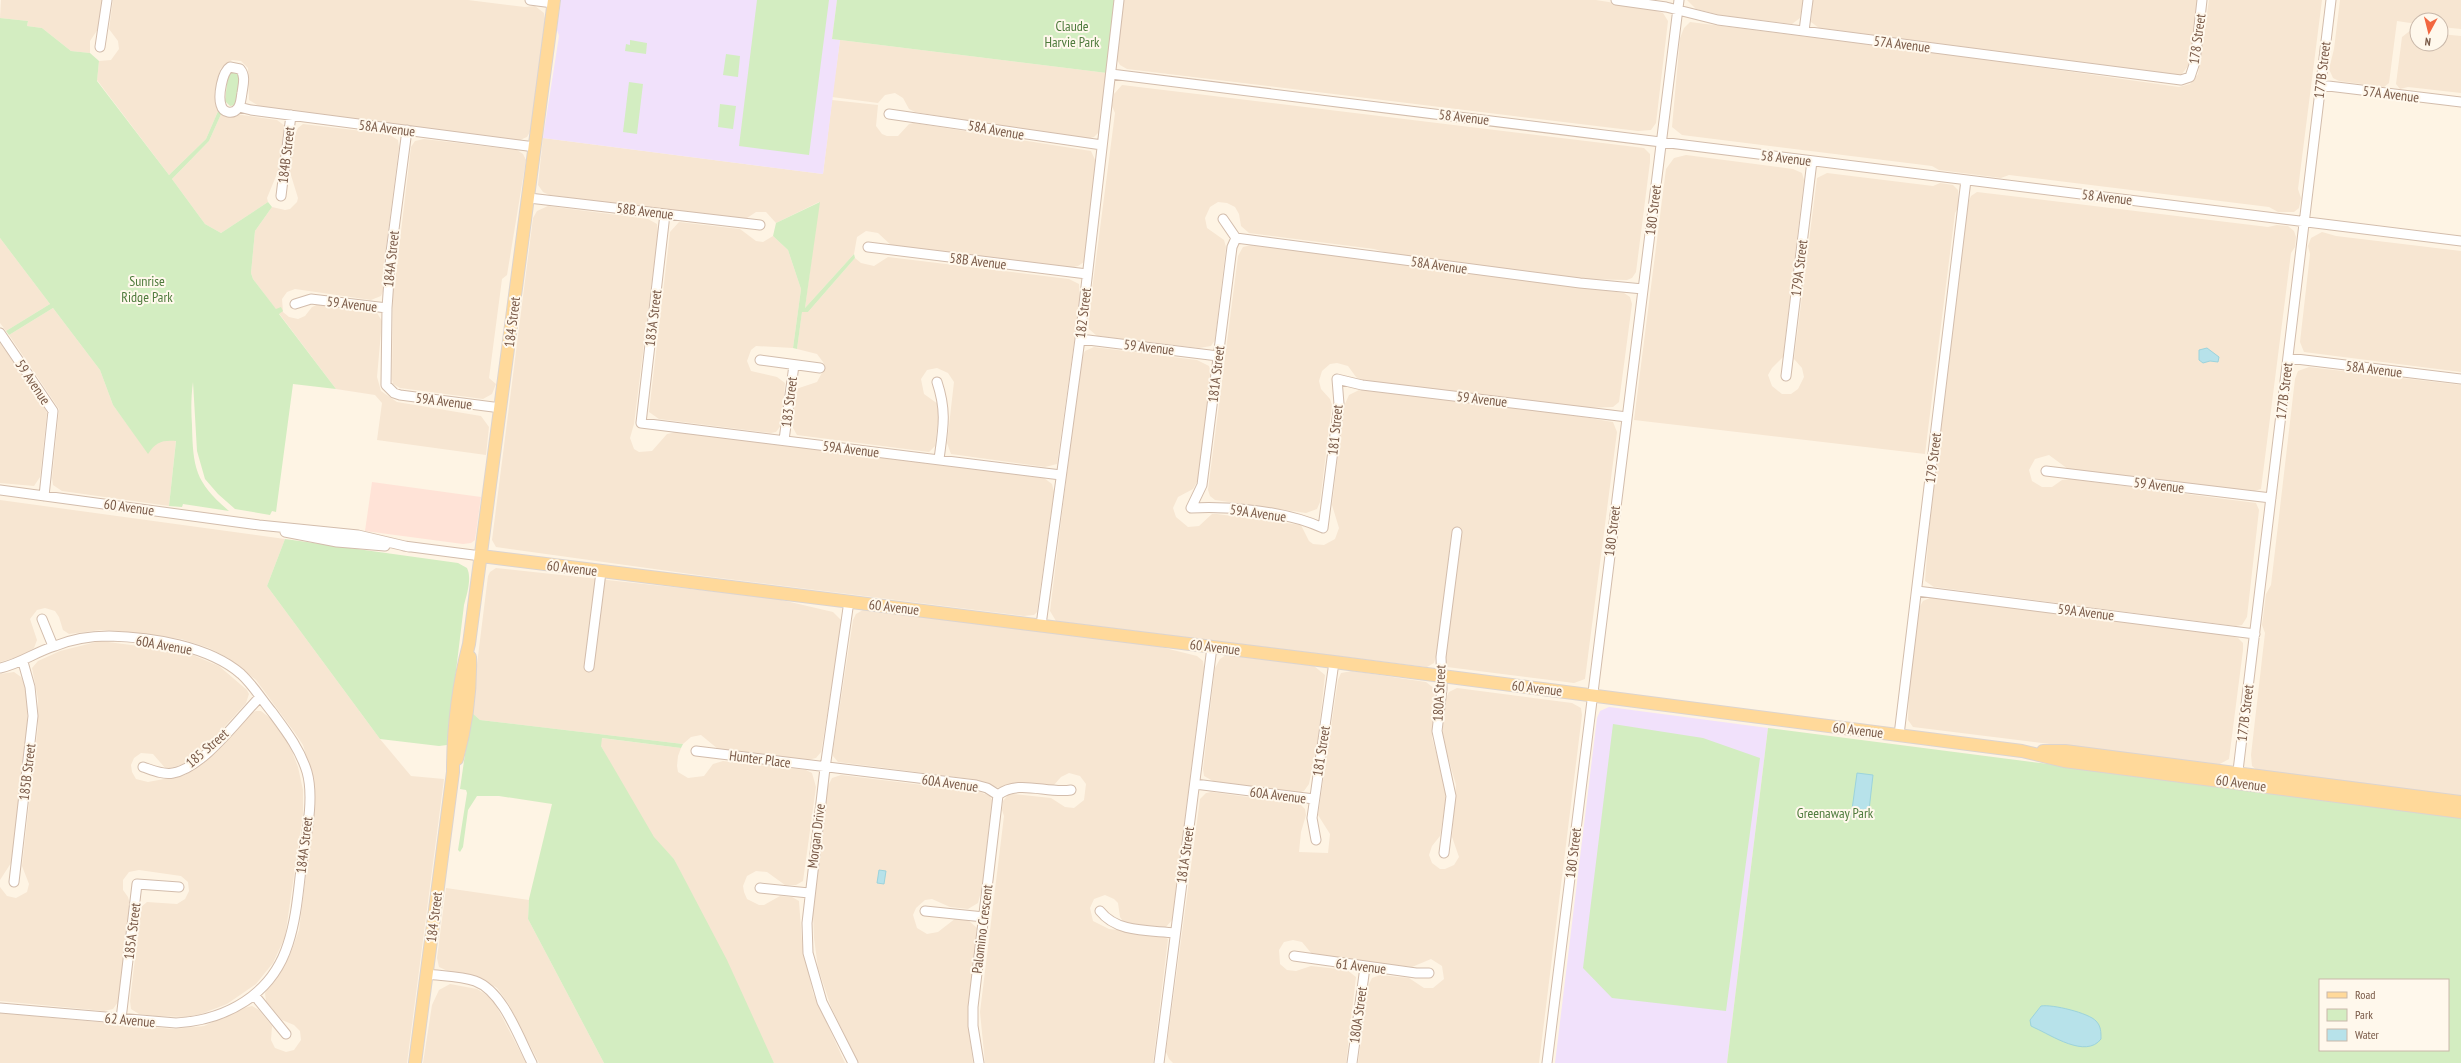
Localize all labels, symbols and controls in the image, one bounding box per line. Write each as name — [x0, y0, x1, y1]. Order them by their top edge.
street label: 178 Street — [2185, 12, 2209, 65]
north arrow — [2409, 12, 2449, 52]
park label: Claude Harvie Park — [1045, 17, 1100, 51]
street label: 57A Avenue — [1873, 32, 1931, 56]
text: N — [2424, 35, 2432, 49]
street label: 177B Street — [2310, 40, 2334, 100]
street label: 57A Avenue — [2362, 82, 2420, 106]
street label: 58 Avenue — [1438, 105, 1490, 129]
street label: 58A Avenue — [358, 116, 416, 140]
street label: 58A Avenue — [966, 116, 1026, 144]
street label: 184B Street — [274, 125, 298, 185]
street label: 58 Avenue — [1760, 146, 1812, 170]
street label: 180 Street — [1641, 184, 1665, 236]
street label: 58 Avenue — [2081, 185, 2133, 209]
street label: 58B Avenue — [616, 199, 675, 223]
street label: 184A Street — [379, 230, 403, 288]
street label: 179A Street — [1787, 238, 1811, 297]
street label: 58B Avenue — [949, 249, 1008, 273]
street label: 58A Avenue — [1410, 252, 1469, 278]
park label: Sunrise Ridge Park — [121, 272, 173, 306]
street label: 182 Street — [1071, 287, 1095, 339]
street label: 183A Street — [641, 288, 665, 347]
street label: 59 Avenue — [326, 292, 378, 316]
street label: 184 Street — [500, 296, 524, 348]
street label: 59 Avenue — [1123, 335, 1175, 359]
street label: 181A Street — [1204, 344, 1228, 403]
street label: 59 Avenue — [11, 356, 55, 408]
street label: 58A Avenue — [2345, 357, 2403, 381]
street label: 177B Street — [2272, 361, 2296, 421]
street label: 183 Street — [777, 376, 801, 428]
street label: 59 Avenue — [1456, 387, 1508, 411]
street label: 59A Avenue — [415, 389, 473, 413]
street label: 181 Street — [1323, 404, 1347, 456]
street label: 179 Street — [1921, 432, 1945, 484]
street label: 59A Avenue — [822, 437, 880, 461]
street label: 59 Avenue — [2133, 473, 2185, 497]
street label: 60 Avenue — [103, 495, 156, 519]
street label: 59A Avenue — [1229, 500, 1288, 526]
street label: 180 Street — [1600, 505, 1624, 557]
street label: 60 Avenue — [546, 556, 598, 580]
street label: 60 Avenue — [868, 595, 920, 619]
street label: 59A Avenue — [2057, 600, 2115, 624]
street label: 60A Avenue — [134, 631, 194, 659]
street label: 60 Avenue — [1189, 635, 1241, 659]
street label: 180A Street — [1429, 664, 1449, 722]
street label: 60 Avenue — [1511, 676, 1563, 700]
street label: 177B Street — [2233, 683, 2257, 743]
street label: 60 Avenue — [1832, 718, 1884, 742]
street label: 185 Street — [182, 724, 232, 771]
street label: 181 Street — [1308, 724, 1334, 778]
street label: 185B Street — [15, 742, 39, 802]
street label: Hunter Place — [728, 746, 792, 772]
street label: 60A Avenue — [921, 770, 980, 796]
street label: 60 Avenue — [2215, 771, 2268, 795]
street label: 60A Avenue — [1249, 783, 1307, 807]
street label: Morgan Drive — [803, 802, 829, 869]
park label: Greenaway Park — [1797, 804, 1874, 822]
street label: 184A Street — [292, 815, 316, 874]
street label: 181A Street — [1172, 825, 1198, 884]
street label: 180 Street — [1561, 827, 1585, 879]
street label: Palomino Crescent — [968, 883, 996, 974]
street label: 184 Street — [422, 891, 446, 943]
street label: 185A Street — [120, 901, 144, 960]
street label: 61 Avenue — [1335, 954, 1387, 978]
legend — [2319, 979, 2449, 1051]
street label: 180A Street — [1345, 985, 1371, 1044]
text: Road — [2355, 987, 2375, 1002]
text: Park — [2355, 1007, 2373, 1022]
street label: 62 Avenue — [104, 1009, 156, 1031]
text: Water — [2355, 1027, 2380, 1042]

